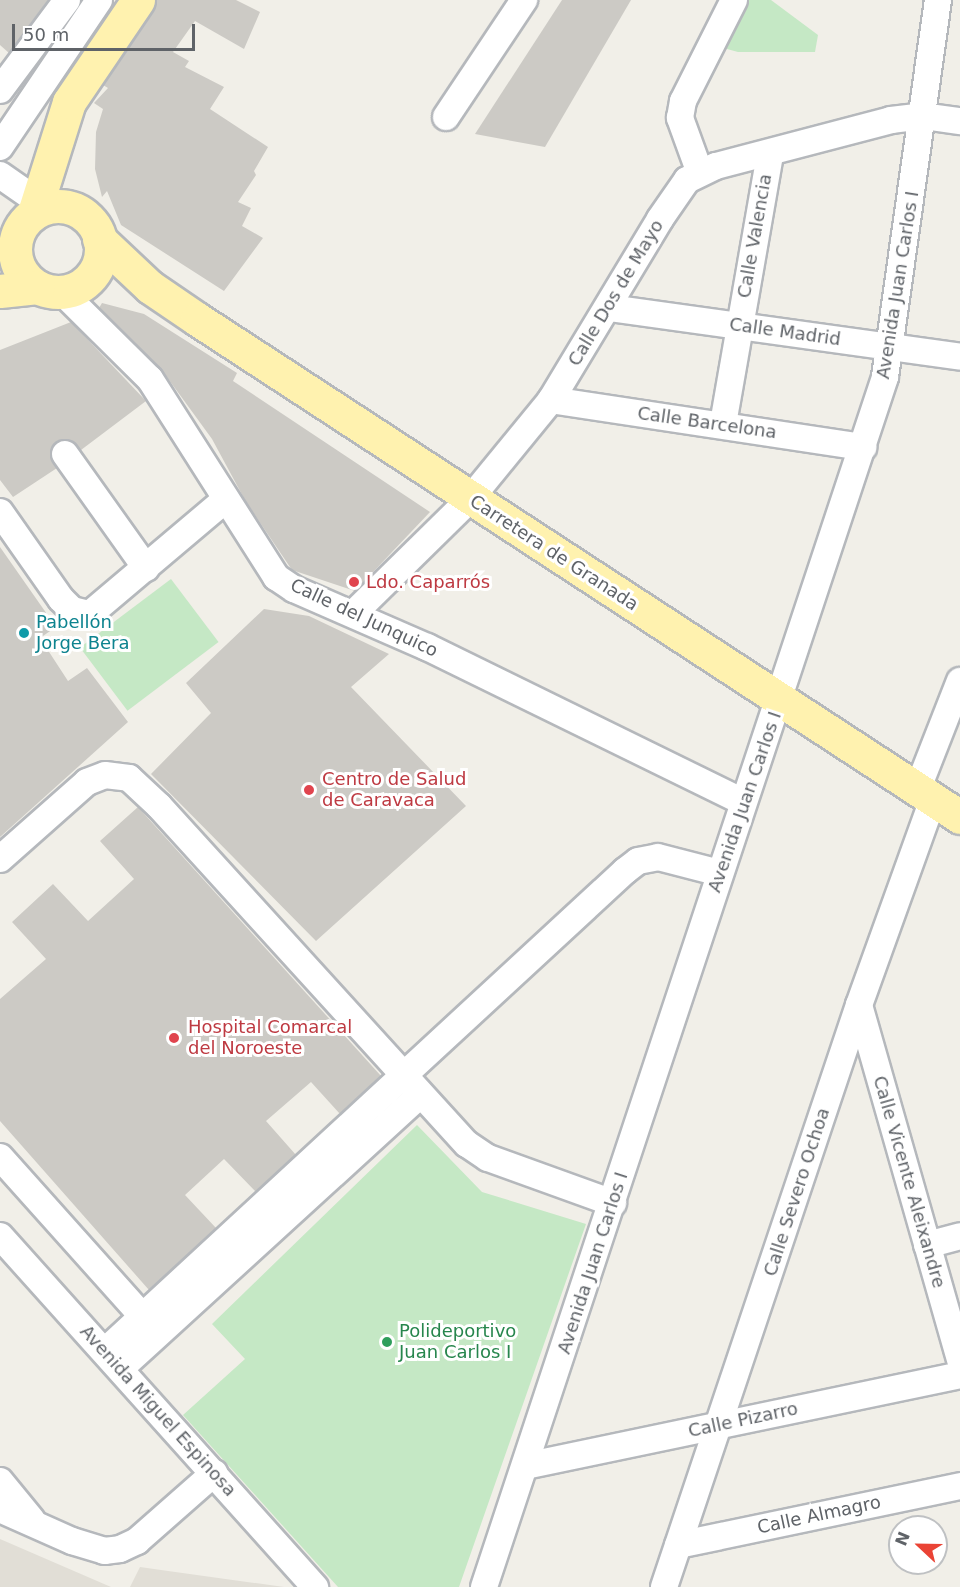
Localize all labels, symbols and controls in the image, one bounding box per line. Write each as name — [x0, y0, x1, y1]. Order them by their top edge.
scale bar — [15, 12, 198, 50]
text: 50 m — [23, 24, 69, 45]
street label: Calle Valencia — [733, 172, 777, 300]
street label: Avenida Juan Carlos I — [872, 190, 924, 380]
street label: Calle Dos de Mayo — [564, 216, 668, 370]
street label: Calle Madrid — [728, 313, 842, 351]
street label: Calle Barcelona — [636, 403, 778, 443]
street label: Carretera de Granada — [466, 490, 642, 616]
place label: Ldo. Caparrós — [366, 571, 490, 593]
street label: Calle del Junquico — [287, 574, 441, 662]
marker: Ldo. Caparrós — [347, 575, 361, 589]
place label: Pabellón Jorge Bera — [36, 612, 129, 654]
marker: Pabellón Jorge Bera — [17, 626, 31, 640]
street label: Avenida Juan Carlos I — [704, 709, 786, 895]
place label: Centro de Salud de Caravaca — [322, 769, 466, 812]
marker: Centro de Salud de Caravaca — [300, 781, 318, 799]
place label: Hospital Comarcal del Noroeste — [188, 1017, 352, 1060]
marker: Hospital Comarcal del Noroeste — [165, 1029, 183, 1047]
street label: Calle Vicente Aleixandre — [868, 1074, 950, 1290]
street label: Calle Severo Ochoa — [760, 1105, 834, 1279]
street label: Avenida Juan Carlos I — [553, 1169, 633, 1357]
street label: Avenida Miguel Espinosa — [75, 1321, 241, 1501]
place label: Polideportivo Juan Carlos I — [399, 1321, 516, 1364]
marker: Polideportivo Juan Carlos I — [380, 1335, 394, 1349]
street label: Calle Pizarro — [686, 1398, 800, 1442]
street label: Calle Almagro — [755, 1491, 883, 1539]
north arrow — [888, 1515, 948, 1575]
text: N — [891, 1529, 914, 1549]

